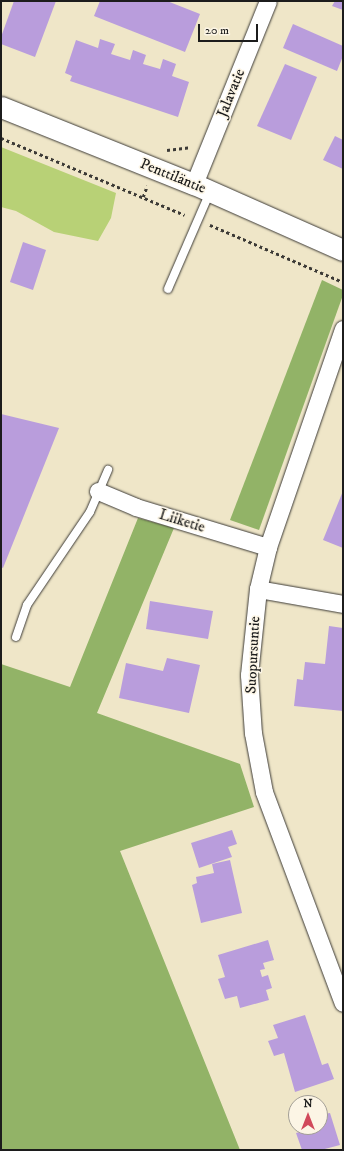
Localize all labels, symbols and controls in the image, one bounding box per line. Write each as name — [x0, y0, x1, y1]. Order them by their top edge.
scale bar — [200, 16, 260, 42]
text: 20 m — [205, 23, 229, 38]
street label: Jalavatie — [213, 66, 249, 120]
street label: Penttiläntie — [137, 155, 209, 197]
street label: Liiketie — [157, 506, 207, 536]
street label: Suopursuntie — [242, 616, 264, 694]
north arrow — [288, 1095, 328, 1135]
text: N — [303, 1097, 313, 1111]

